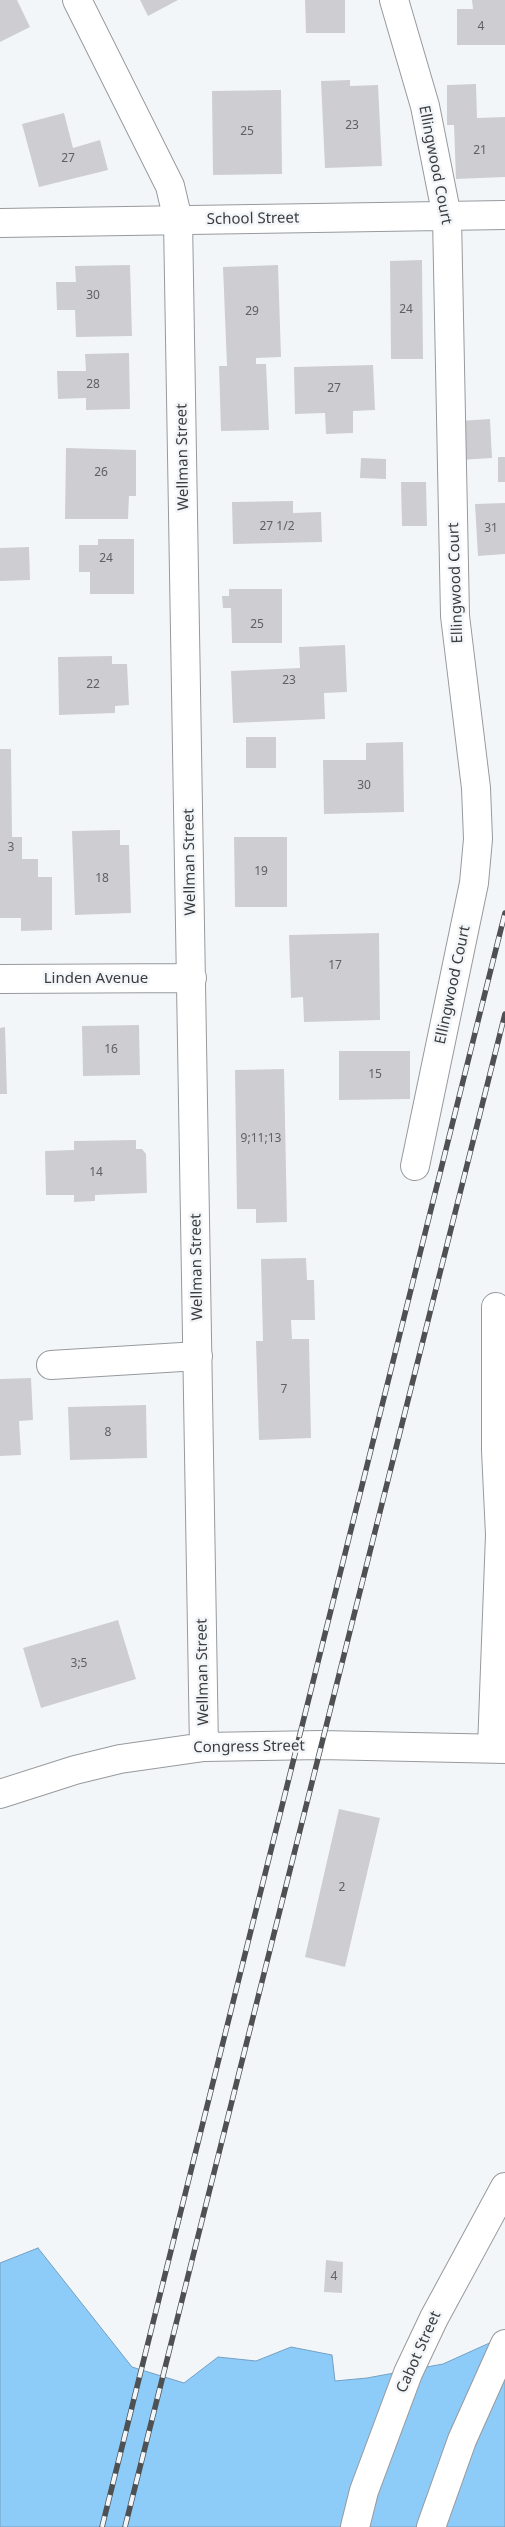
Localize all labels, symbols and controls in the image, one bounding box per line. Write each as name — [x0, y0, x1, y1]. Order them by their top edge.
house number: 4 — [478, 20, 484, 34]
street label: Ellingwood Court — [415, 104, 455, 226]
house number: 23 — [345, 119, 359, 133]
house number: 25 — [240, 125, 254, 139]
house number: 21 — [473, 144, 487, 158]
house number: 27 — [61, 152, 75, 166]
street label: School Street — [207, 209, 299, 229]
house number: 30 — [86, 289, 100, 303]
house number: 24 — [399, 303, 413, 317]
house number: 29 — [245, 305, 259, 319]
house number: 28 — [86, 378, 100, 392]
house number: 27 — [327, 382, 341, 396]
street label: Wellman Street — [173, 403, 193, 511]
house number: 26 — [94, 466, 108, 480]
house number: 27 1/2 — [259, 520, 295, 534]
street label: Ellingwood Court — [445, 522, 467, 644]
house number: 31 — [484, 522, 498, 536]
house number: 24 — [99, 552, 113, 566]
house number: 25 — [250, 618, 264, 632]
house number: 23 — [282, 674, 296, 688]
house number: 22 — [86, 678, 100, 692]
house number: 30 — [357, 779, 371, 793]
street label: Wellman Street — [180, 808, 200, 916]
house number: 3 — [8, 841, 14, 855]
house number: 19 — [254, 865, 268, 879]
house number: 18 — [95, 872, 109, 886]
street label: Ellingwood Court — [432, 924, 474, 1046]
house number: 17 — [328, 959, 342, 973]
street label: Linden Avenue — [44, 970, 148, 988]
house number: 16 — [104, 1043, 118, 1057]
house number: 15 — [368, 1068, 382, 1082]
house number: 9;11;13 — [241, 1132, 281, 1146]
house number: 14 — [89, 1166, 103, 1180]
street label: Wellman Street — [187, 1213, 207, 1321]
house number: 7 — [281, 1383, 287, 1397]
house number: 8 — [105, 1426, 111, 1440]
street label: Wellman Street — [193, 1618, 213, 1726]
house number: 3;5 — [71, 1657, 87, 1671]
street label: Congress Street — [193, 1737, 305, 1757]
house number: 2 — [339, 1881, 345, 1895]
house number: 4 — [331, 2270, 337, 2284]
street label: Cabot Street — [393, 2308, 445, 2396]

